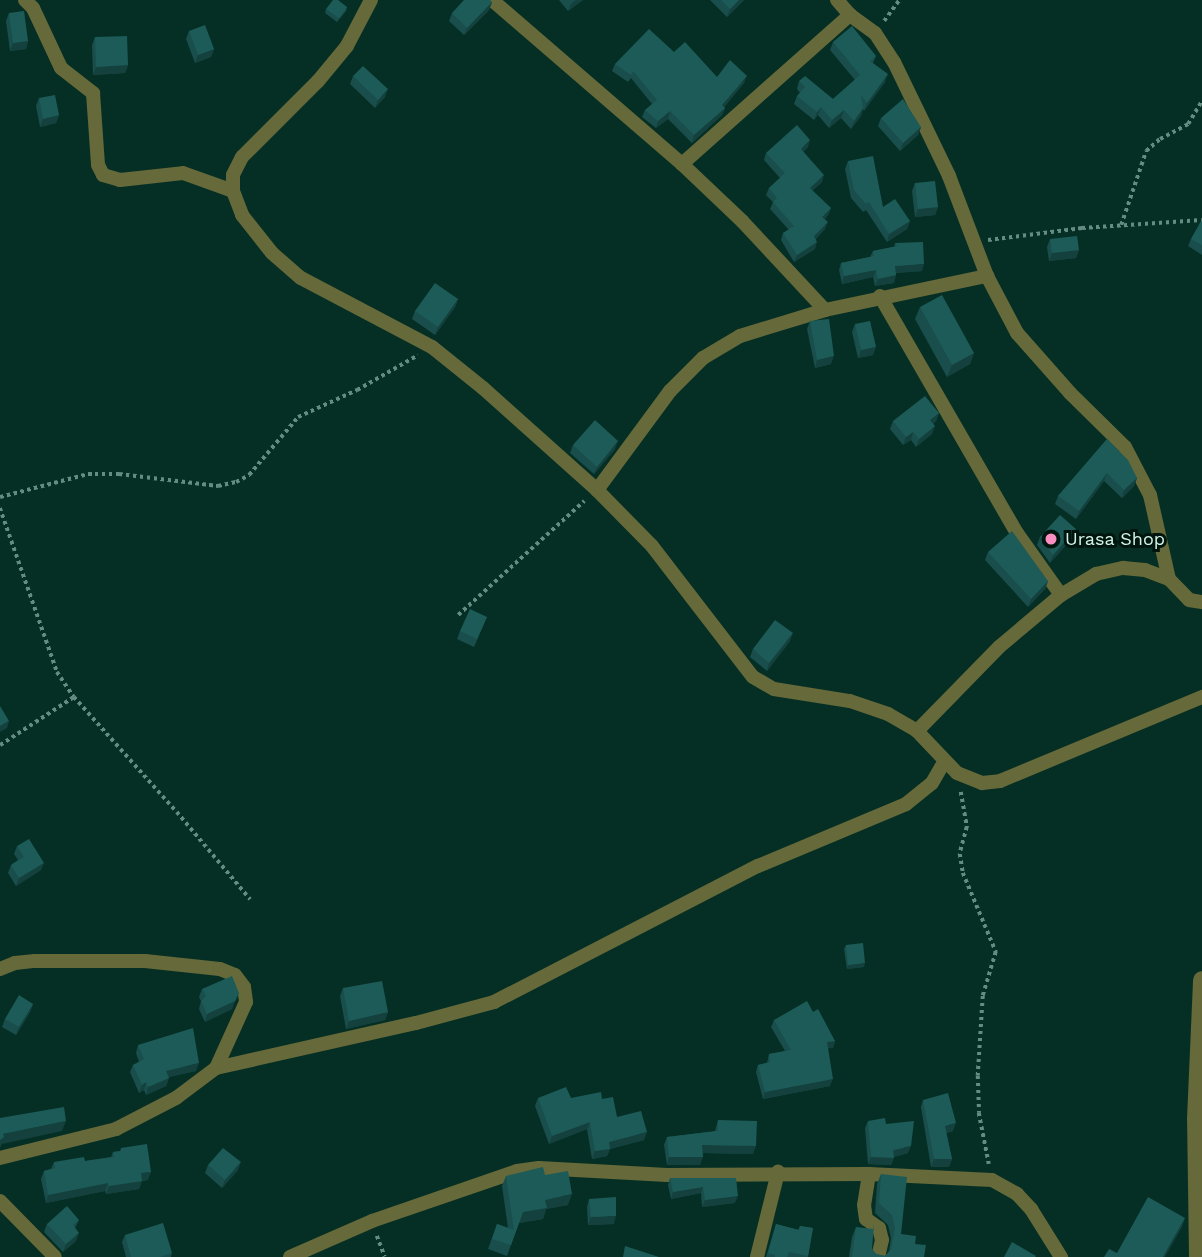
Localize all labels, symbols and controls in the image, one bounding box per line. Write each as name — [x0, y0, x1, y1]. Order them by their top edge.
place label: Urasa Shop — [1065, 528, 1166, 550]
marker: Urasa Shop — [1043, 531, 1059, 547]

